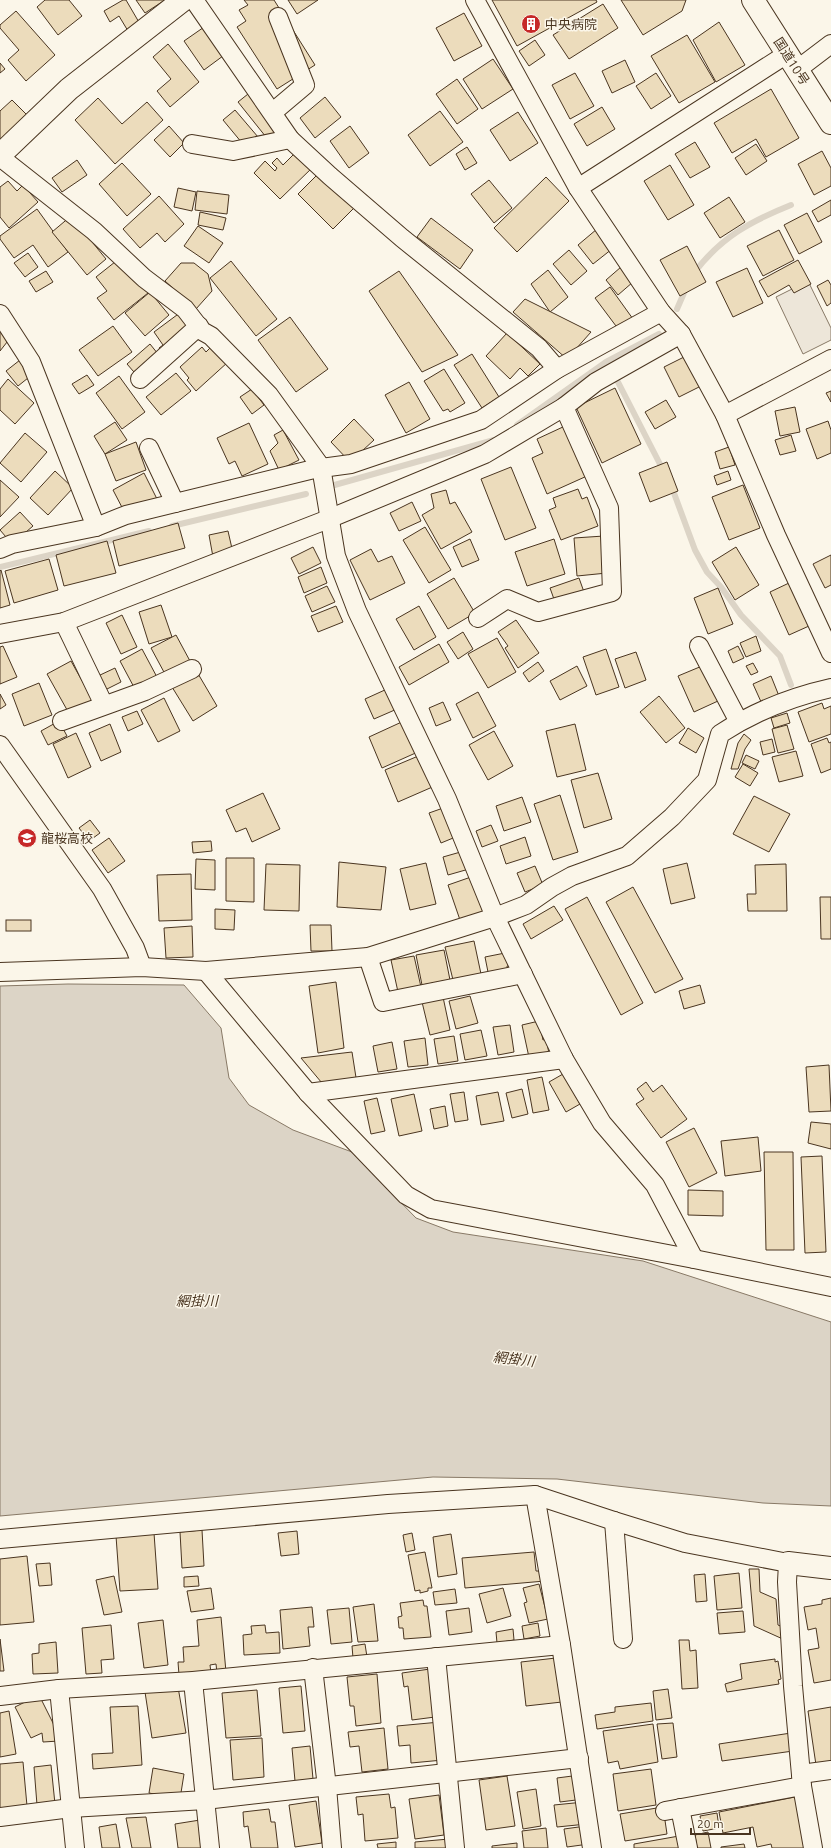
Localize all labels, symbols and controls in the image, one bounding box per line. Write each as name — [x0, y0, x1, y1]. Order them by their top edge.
building icon: 中央病院 — [520, 13, 542, 35]
place label: 中央病院 — [545, 17, 597, 31]
street label: 国道10号 — [772, 35, 812, 87]
school or university icon: 龍桜高校 — [16, 827, 38, 849]
place label: 龍桜高校 — [41, 831, 93, 845]
water label: 網掛川 — [176, 1293, 220, 1309]
water label: 網掛川 — [492, 1349, 538, 1370]
scale bar — [691, 1810, 750, 1836]
text: 20 m — [697, 1817, 724, 1830]

